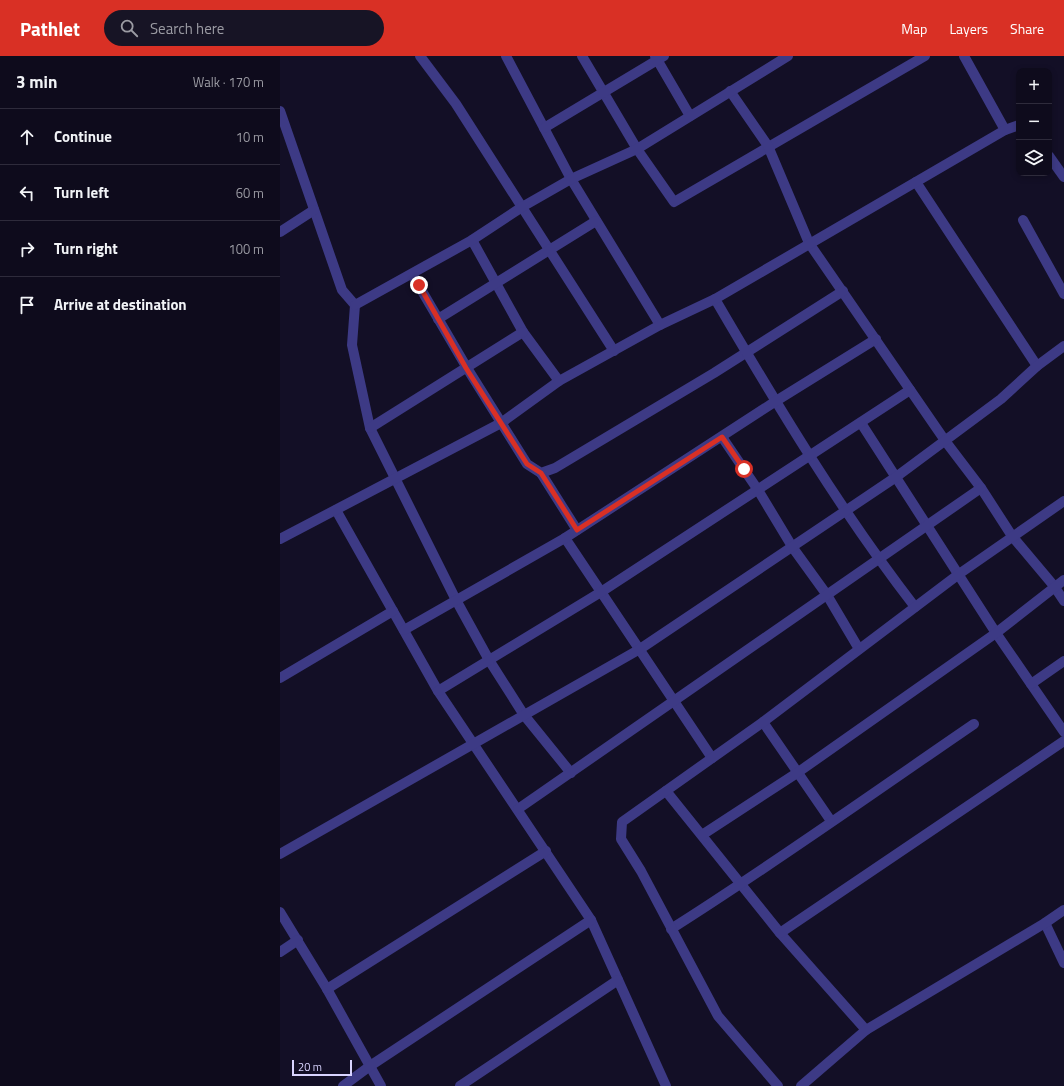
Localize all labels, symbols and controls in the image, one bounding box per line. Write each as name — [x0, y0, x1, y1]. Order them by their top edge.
search box — [104, 10, 384, 46]
text: Pathlet — [20, 14, 80, 43]
icon: search — [118, 17, 140, 39]
text: Search here — [150, 17, 224, 40]
text: Map — [901, 18, 927, 39]
text: Layers — [949, 18, 988, 39]
text: Share — [1010, 18, 1044, 39]
map controls — [1016, 68, 1052, 176]
button: + — [1016, 68, 1052, 104]
text: 3 min — [16, 69, 57, 95]
text: Walk · 170 m — [193, 72, 264, 92]
button: − — [1016, 104, 1052, 140]
text: Continue — [54, 125, 112, 148]
icon: ahead — [16, 126, 38, 148]
text: 10 m — [236, 127, 264, 147]
button: layers — [1016, 140, 1052, 176]
text: Turn left — [54, 181, 109, 204]
icon: left — [16, 182, 38, 204]
text: 60 m — [236, 183, 264, 203]
text: Turn right — [54, 237, 118, 260]
icon: right — [16, 238, 38, 260]
text: 100 m — [228, 239, 264, 259]
route end — [410, 276, 428, 294]
text: Arrive at destination — [54, 293, 187, 316]
icon: arrive — [16, 294, 38, 316]
route start — [735, 460, 753, 478]
scale bar — [292, 1058, 352, 1077]
text: 20 m — [298, 1059, 322, 1075]

